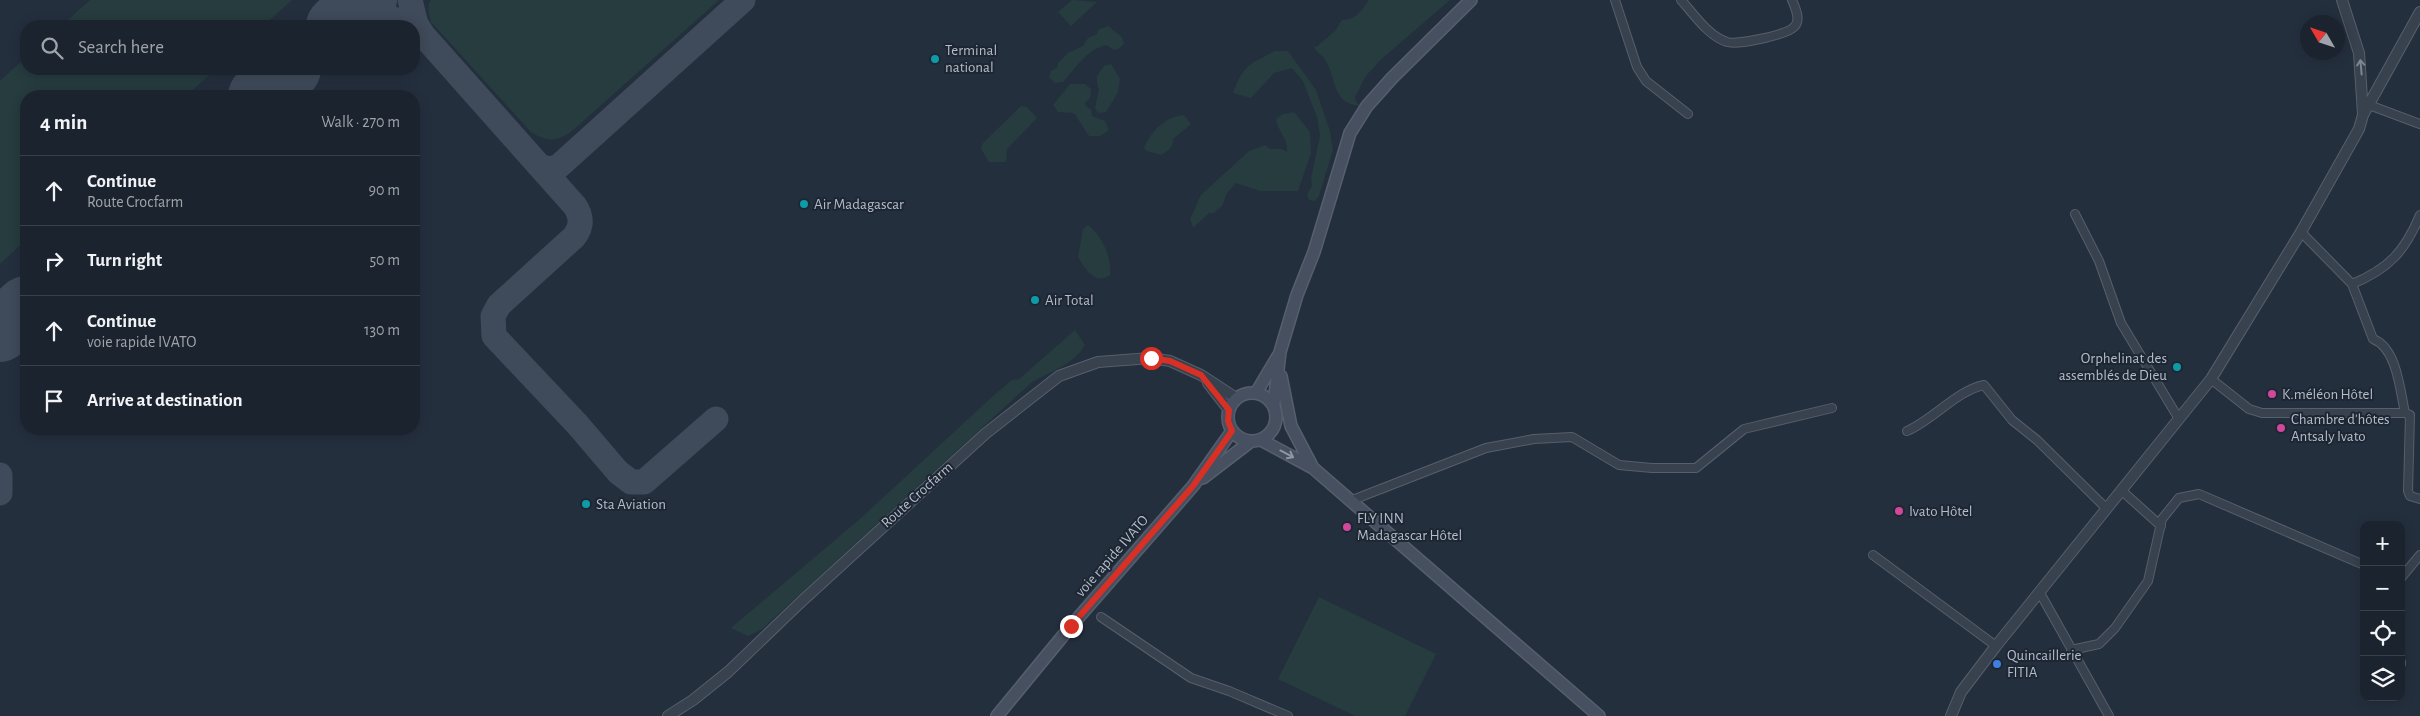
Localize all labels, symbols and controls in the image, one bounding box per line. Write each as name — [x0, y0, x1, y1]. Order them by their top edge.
north arrow — [2300, 15, 2345, 60]
search box — [20, 20, 420, 75]
icon: search — [38, 34, 66, 62]
text: Search here — [78, 38, 164, 57]
place label: Terminal national — [945, 43, 997, 75]
marker: Terminal national — [929, 53, 941, 65]
one-way arrow — [2356, 59, 2365, 75]
text: 4 min — [40, 112, 87, 133]
text: Walk · 270 m — [321, 114, 400, 130]
text: Continue — [87, 172, 156, 191]
icon: ahead — [40, 177, 68, 205]
text: 90 m — [369, 182, 400, 198]
text: Route Crocfarm — [87, 194, 183, 210]
place label: Air Madagascar — [814, 197, 904, 212]
marker: Air Madagascar — [798, 198, 810, 210]
icon: right — [40, 247, 68, 275]
text: Turn right — [87, 251, 162, 270]
text: 50 m — [369, 252, 400, 268]
place label: Air Total — [1045, 293, 1094, 308]
marker: Air Total — [1029, 294, 1041, 306]
text: Continue — [87, 312, 156, 331]
icon: ahead — [40, 317, 68, 345]
text: 130 m — [364, 322, 400, 338]
text: voie rapide IVATO — [87, 334, 196, 350]
route start — [1140, 347, 1163, 370]
place label: Orphelinat des assemblés de Dieu — [2059, 351, 2167, 383]
marker: Orphelinat des assemblés de Dieu — [2171, 361, 2183, 373]
icon: arrive — [40, 387, 68, 415]
place label: K.méléon Hôtel — [2282, 387, 2373, 402]
marker: K.méléon Hôtel — [2266, 388, 2278, 400]
text: Arrive at destination — [87, 391, 243, 410]
place label: Chambre d'hôtes Antsaly Ivato — [2291, 412, 2390, 444]
marker: Chambre d'hôtes Antsaly Ivato — [2275, 422, 2287, 434]
one-way arrow — [1279, 449, 1294, 459]
street label: Route Crocfarm — [878, 459, 956, 531]
place label: Sta Aviation — [596, 497, 666, 512]
marker: Sta Aviation — [580, 498, 592, 510]
place label: Ivato Hôtel — [1909, 504, 1973, 519]
marker: Ivato Hôtel — [1893, 505, 1905, 517]
place label: FLY INN Madagascar Hôtel — [1357, 511, 1462, 543]
street label: voie rapide IVATO — [1073, 512, 1151, 600]
marker: FLY INN Madagascar Hôtel — [1341, 521, 1353, 533]
map controls — [2360, 521, 2405, 701]
button: + — [2360, 521, 2405, 566]
button: − — [2360, 566, 2405, 611]
button: locate — [2360, 611, 2405, 656]
route end — [1060, 615, 1083, 638]
place label: Quincaillerie FITIA — [2007, 648, 2082, 680]
button: layers — [2360, 656, 2405, 701]
marker: Quincaillerie FITIA — [1991, 658, 2003, 670]

